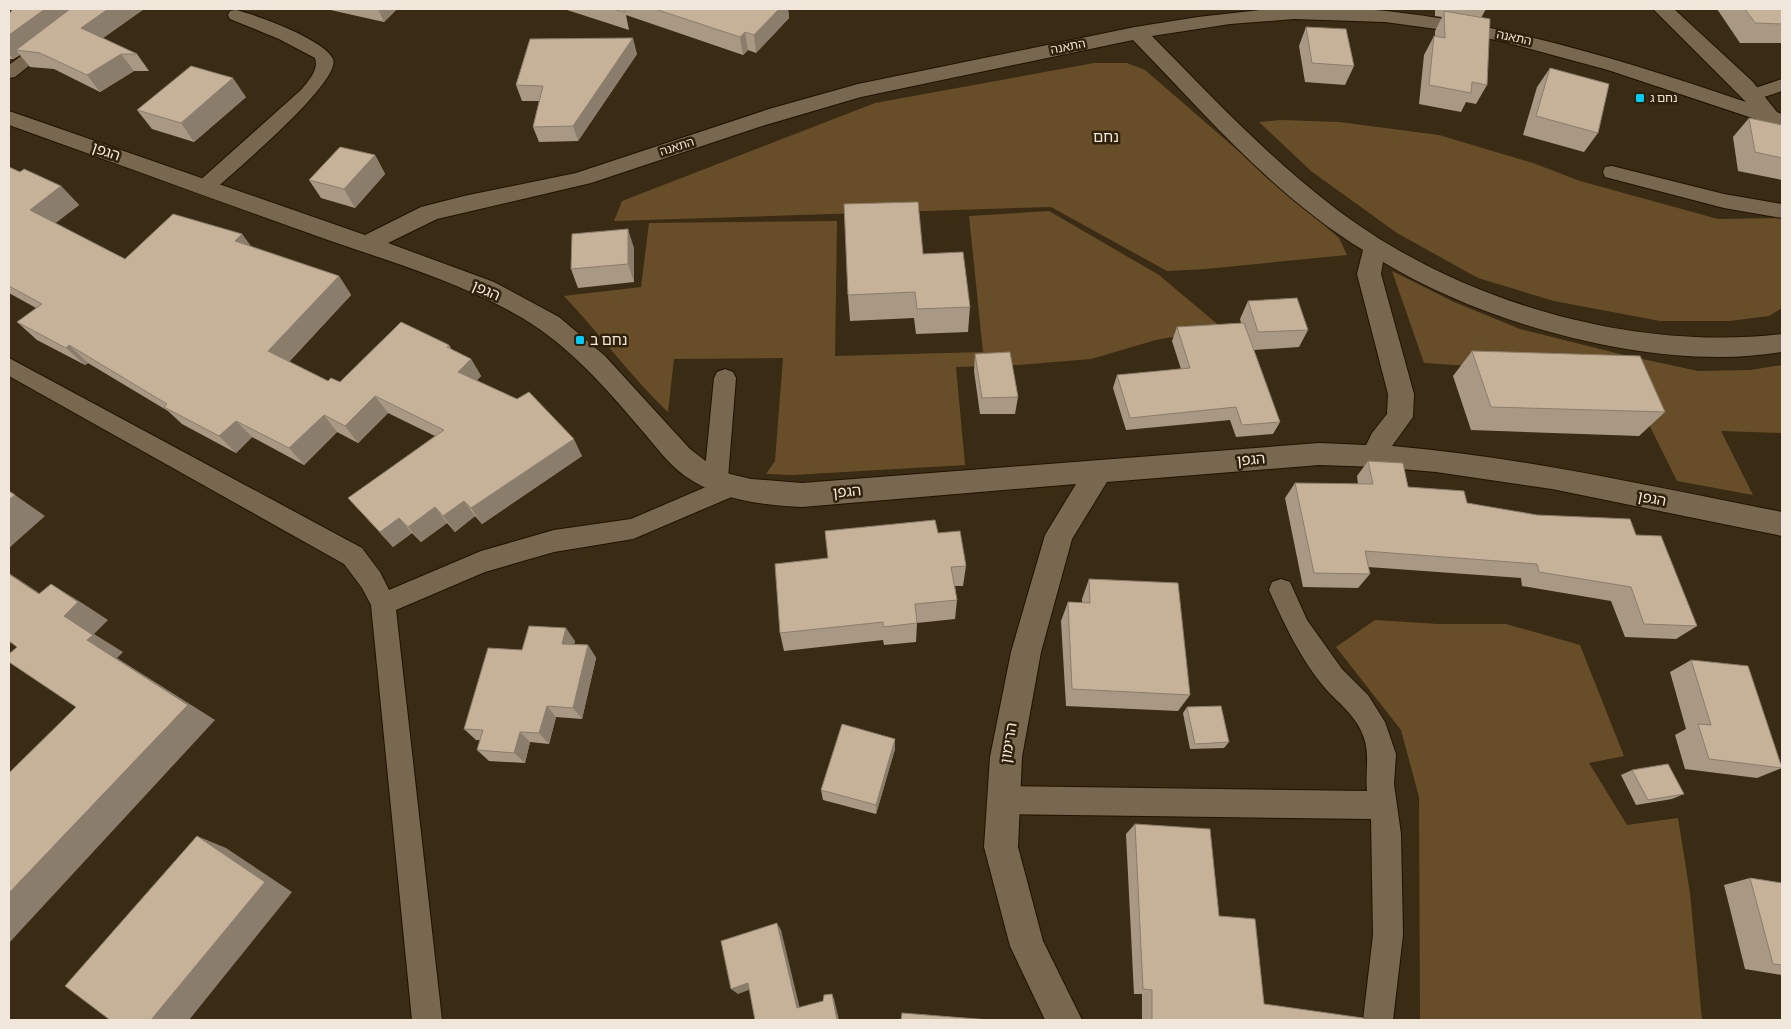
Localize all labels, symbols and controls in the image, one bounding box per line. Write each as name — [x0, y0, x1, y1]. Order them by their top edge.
street label: התאנה — [1495, 26, 1533, 50]
street label: התאנה — [1049, 35, 1087, 59]
place label: נחם ג — [1650, 90, 1678, 107]
marker: נחם ג — [1634, 92, 1646, 104]
district label: נחם — [1093, 127, 1119, 148]
street label: התאנה — [658, 133, 696, 161]
street label: הגפן — [89, 137, 123, 167]
street label: הגפן — [469, 276, 503, 306]
place label: נחם ב — [590, 330, 627, 351]
marker: נחם ב — [574, 334, 586, 346]
street label: הגפן — [1236, 448, 1266, 472]
street label: הגפן — [832, 480, 862, 504]
street label: הגפן — [1636, 486, 1668, 512]
street label: הרימון — [995, 721, 1023, 765]

